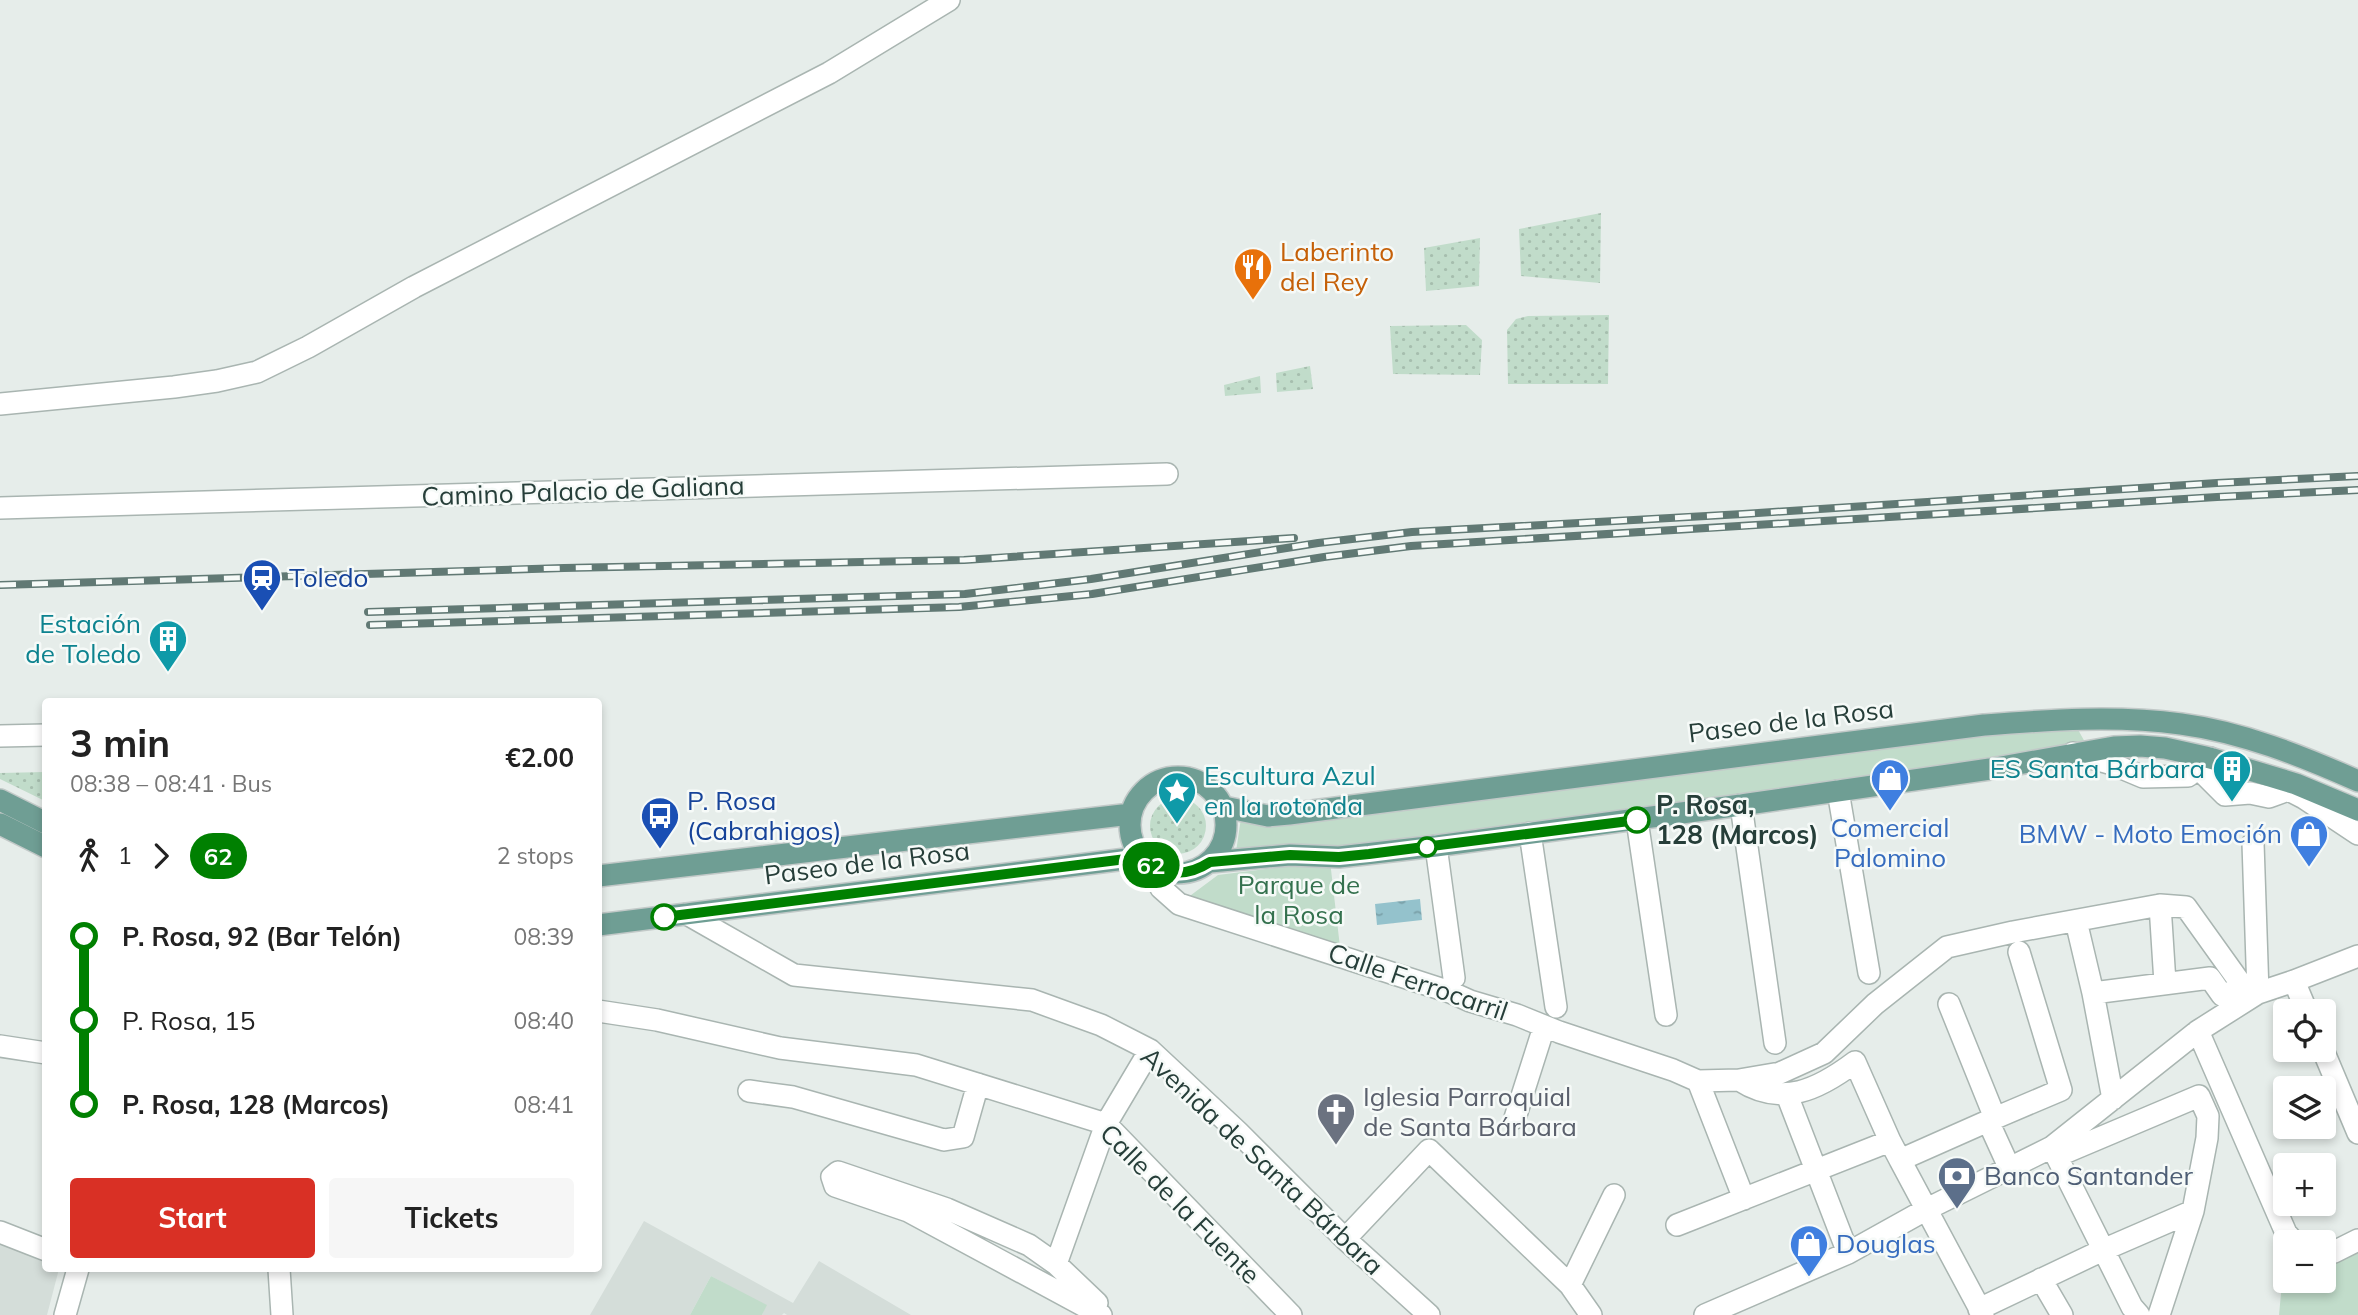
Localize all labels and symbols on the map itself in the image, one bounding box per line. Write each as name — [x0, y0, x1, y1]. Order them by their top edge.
place label: Laberinto del Rey — [1280, 235, 1394, 298]
restaurant icon: Laberinto del Rey — [1232, 246, 1274, 301]
street label: Camino Palacio de Galiana — [421, 468, 745, 513]
station icon: Toledo — [241, 557, 283, 612]
place label: Toledo — [289, 561, 368, 594]
place label: Estación de Toledo — [25, 607, 141, 670]
building icon: Estación de Toledo — [147, 618, 189, 673]
street label: Paseo de la Rosa — [1686, 692, 1896, 749]
building icon: ES Santa Bárbara — [2211, 748, 2253, 803]
place label: ES Santa Bárbara — [1990, 752, 2205, 785]
shop icon: Comercial Palomino — [1869, 757, 1911, 812]
place label: Escultura Azul en la rotonda — [1204, 759, 1376, 822]
place icon: Escultura Azul en la rotonda — [1156, 770, 1198, 825]
place label: P. Rosa (Cabrahigos) — [687, 784, 842, 847]
place label: P. Rosa, 128 (Marcos) — [1656, 788, 1818, 851]
bus stop icon: P. Rosa (Cabrahigos) — [639, 795, 681, 850]
marker: P. Rosa, 128 (Marcos) — [1624, 807, 1650, 833]
place label: Comercial Palomino — [1831, 811, 1949, 874]
shop icon: BMW - Moto Emoción — [2288, 813, 2330, 868]
place label: BMW - Moto Emoción — [2019, 817, 2282, 850]
street label: Paseo de la Rosa — [762, 834, 972, 891]
unlabelled marker — [1417, 837, 1437, 857]
line badge: 62 — [1120, 842, 1182, 888]
park label: Parque de la Rosa — [1238, 868, 1360, 931]
unlabelled marker — [651, 904, 677, 930]
street label: Calle Ferrocarril — [1324, 935, 1512, 1028]
street label: Avenida de Santa Bárbara — [1134, 1040, 1390, 1282]
place label: Iglesia Parroquial de Santa Bárbara — [1363, 1080, 1577, 1143]
church icon: Iglesia Parroquial de Santa Bárbara — [1315, 1091, 1357, 1146]
street label: Calle de la Fuente — [1093, 1117, 1267, 1291]
bank icon: Banco Santander — [1936, 1155, 1978, 1210]
place label: Banco Santander — [1984, 1159, 2193, 1192]
shop icon: Douglas — [1788, 1223, 1830, 1278]
place label: Douglas — [1836, 1227, 1936, 1260]

